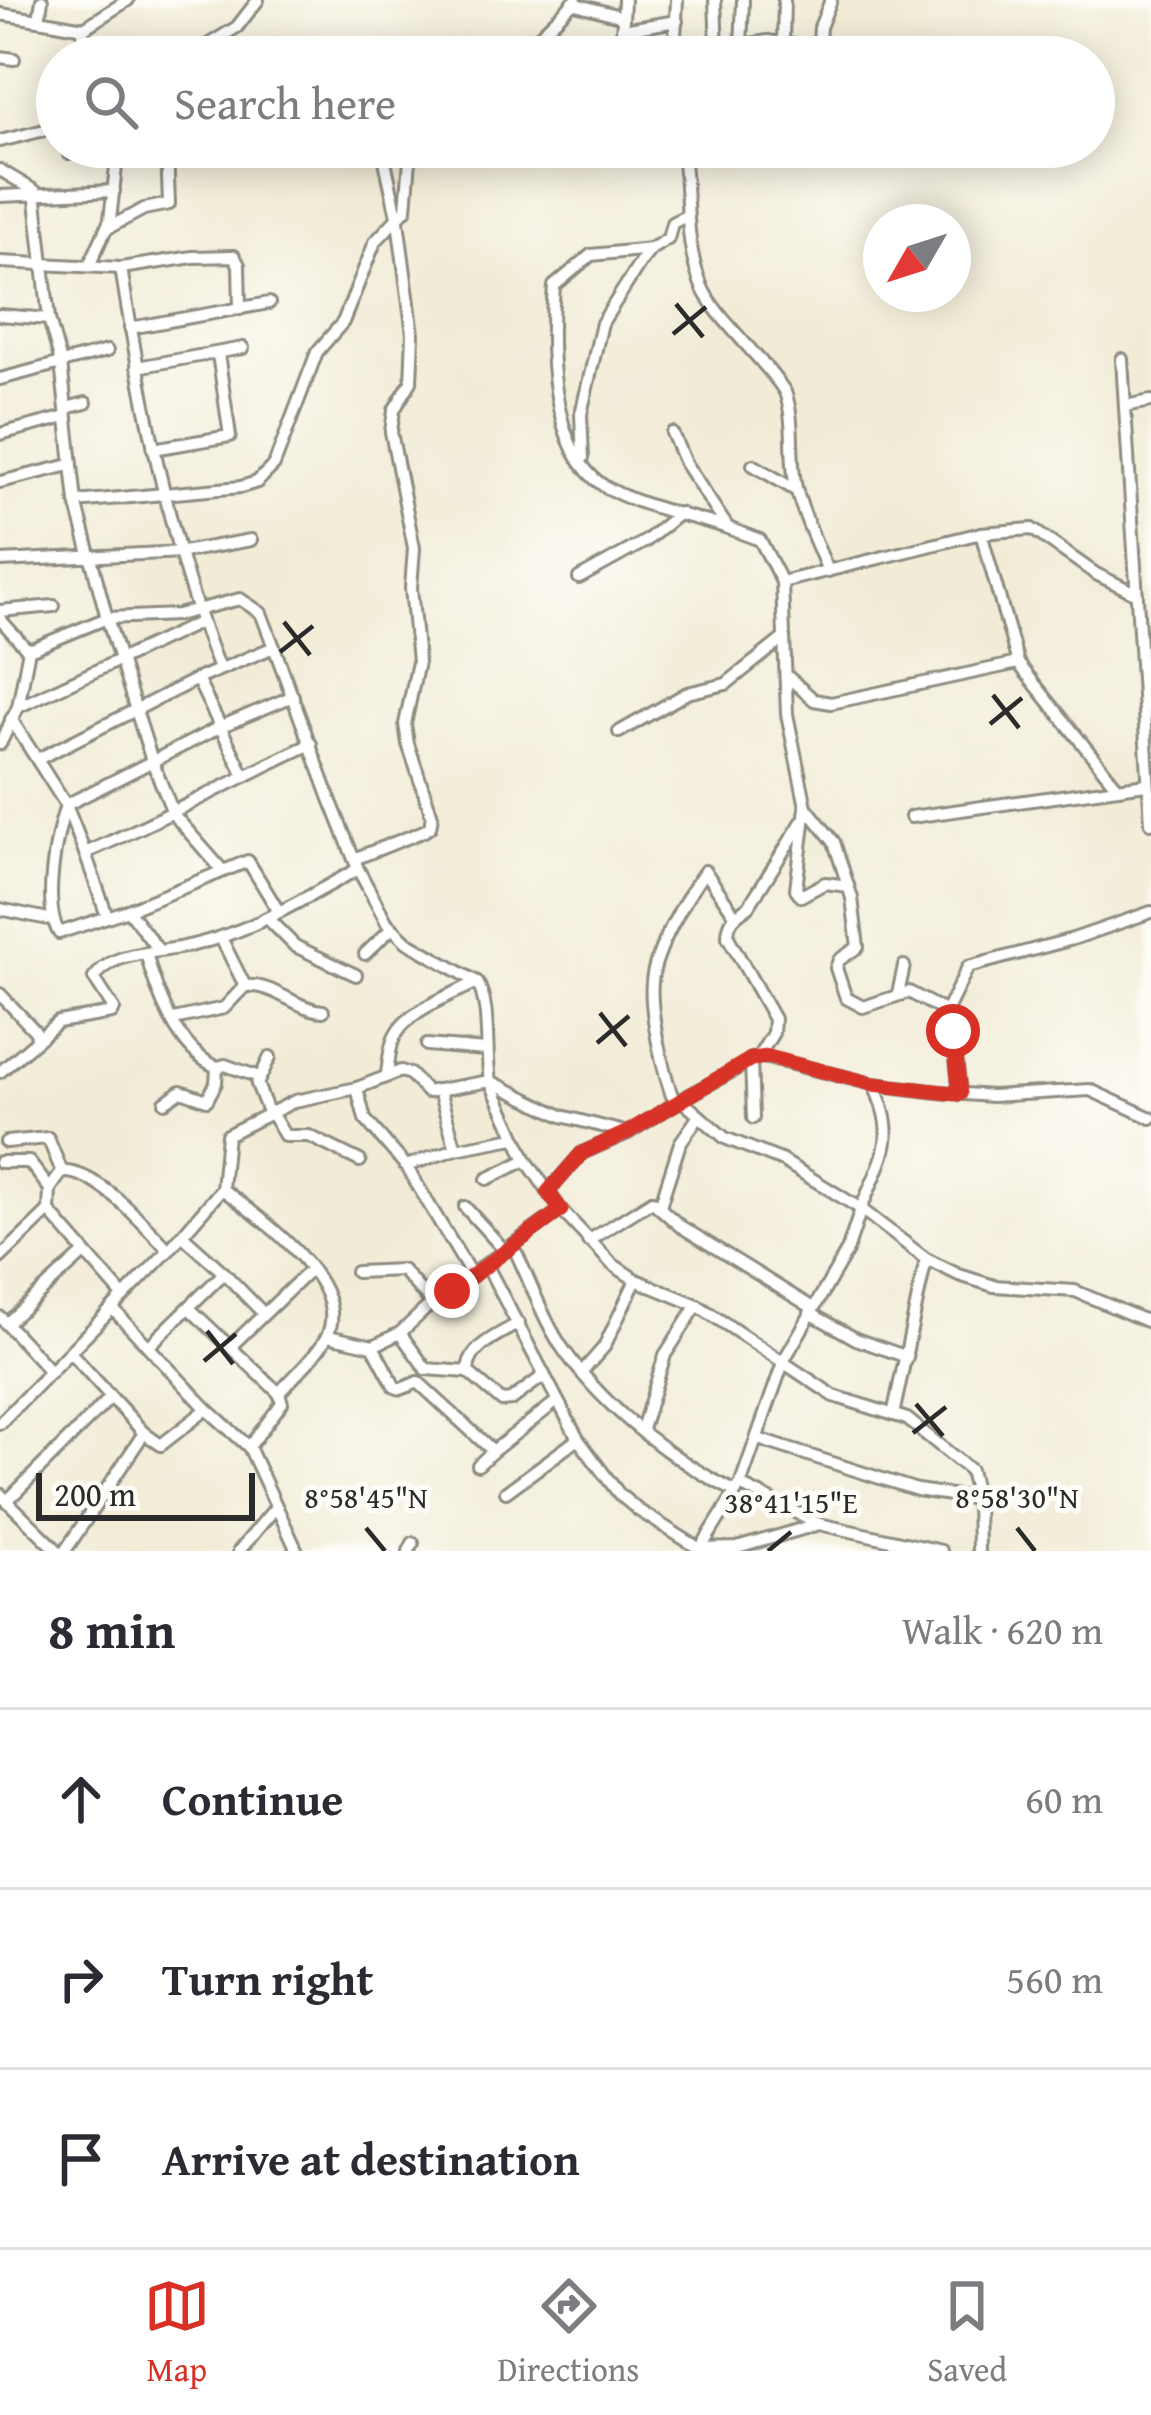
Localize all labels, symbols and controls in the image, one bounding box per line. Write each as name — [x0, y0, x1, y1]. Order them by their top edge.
search box — [36, 36, 1115, 168]
icon: search — [78, 69, 144, 135]
text: Search here — [174, 70, 396, 135]
north arrow — [863, 204, 971, 312]
route start — [926, 1004, 980, 1058]
route end — [425, 1264, 479, 1318]
scale bar — [36, 1467, 255, 1520]
text: 200 m — [54, 1470, 136, 1518]
text: 8°58'45"N — [304, 1475, 428, 1519]
text: 8°58'30"N — [955, 1475, 1079, 1519]
text: 38°41'15"E — [724, 1480, 858, 1524]
text: 8 min — [48, 1592, 175, 1667]
text: Walk · 620 m — [902, 1601, 1103, 1658]
icon: ahead — [48, 1766, 114, 1832]
text: Continue — [162, 1766, 343, 1831]
text: 60 m — [1025, 1770, 1103, 1827]
icon: right — [48, 1946, 114, 2012]
text: Turn right — [162, 1946, 374, 2011]
text: 560 m — [1006, 1950, 1103, 2007]
icon: arrive — [48, 2126, 114, 2192]
text: Arrive at destination — [162, 2126, 580, 2191]
tab: Map — [144, 2273, 210, 2393]
tab: Directions — [498, 2273, 639, 2393]
tab: Saved — [927, 2273, 1007, 2393]

